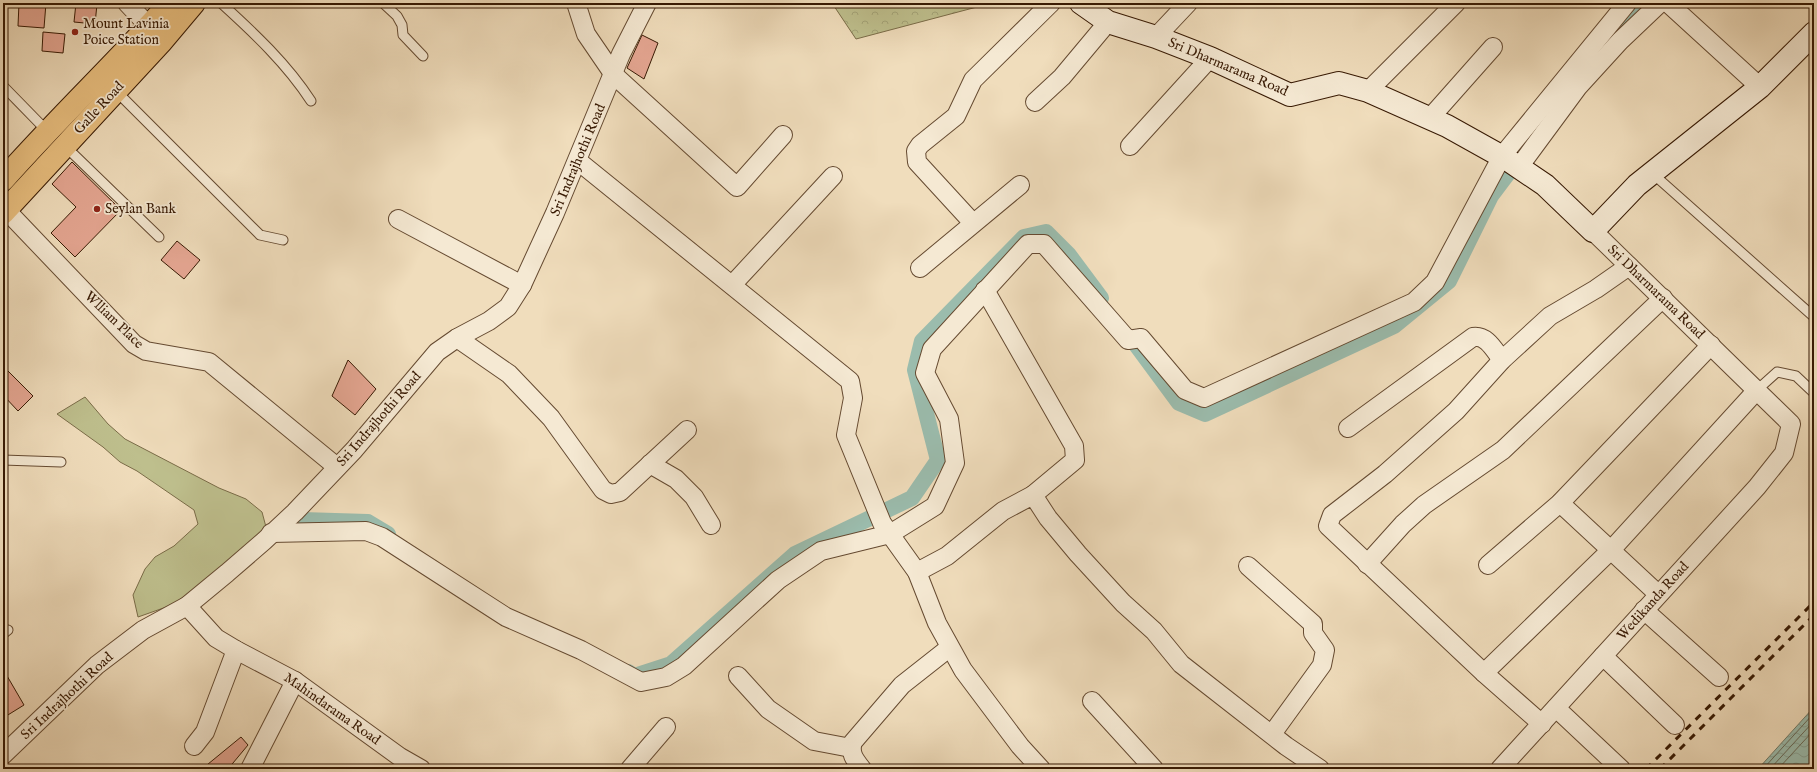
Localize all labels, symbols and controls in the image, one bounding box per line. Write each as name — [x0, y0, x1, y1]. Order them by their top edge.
place label: Mount Lavinia Poice Station — [83, 15, 170, 49]
marker: Mount Lavinia Poice Station — [70, 27, 80, 37]
street label: Sri Dharmarama Road — [1165, 34, 1291, 101]
street label: Galle Road — [70, 77, 128, 138]
street label: Sri Indrajhothi Road — [546, 101, 610, 219]
place label: Seylan Bank — [105, 200, 177, 218]
marker: Seylan Bank — [92, 204, 102, 214]
street label: Sri Dharmarama Road — [1603, 241, 1709, 344]
street label: Wlliam Place — [81, 287, 148, 353]
street label: Sri Indrajhothi Road — [333, 367, 426, 470]
street label: Wedikanda Road — [1613, 558, 1693, 644]
street label: Sri Indrajhothi Road — [17, 648, 117, 744]
street label: Mahindarama Road — [280, 669, 384, 749]

